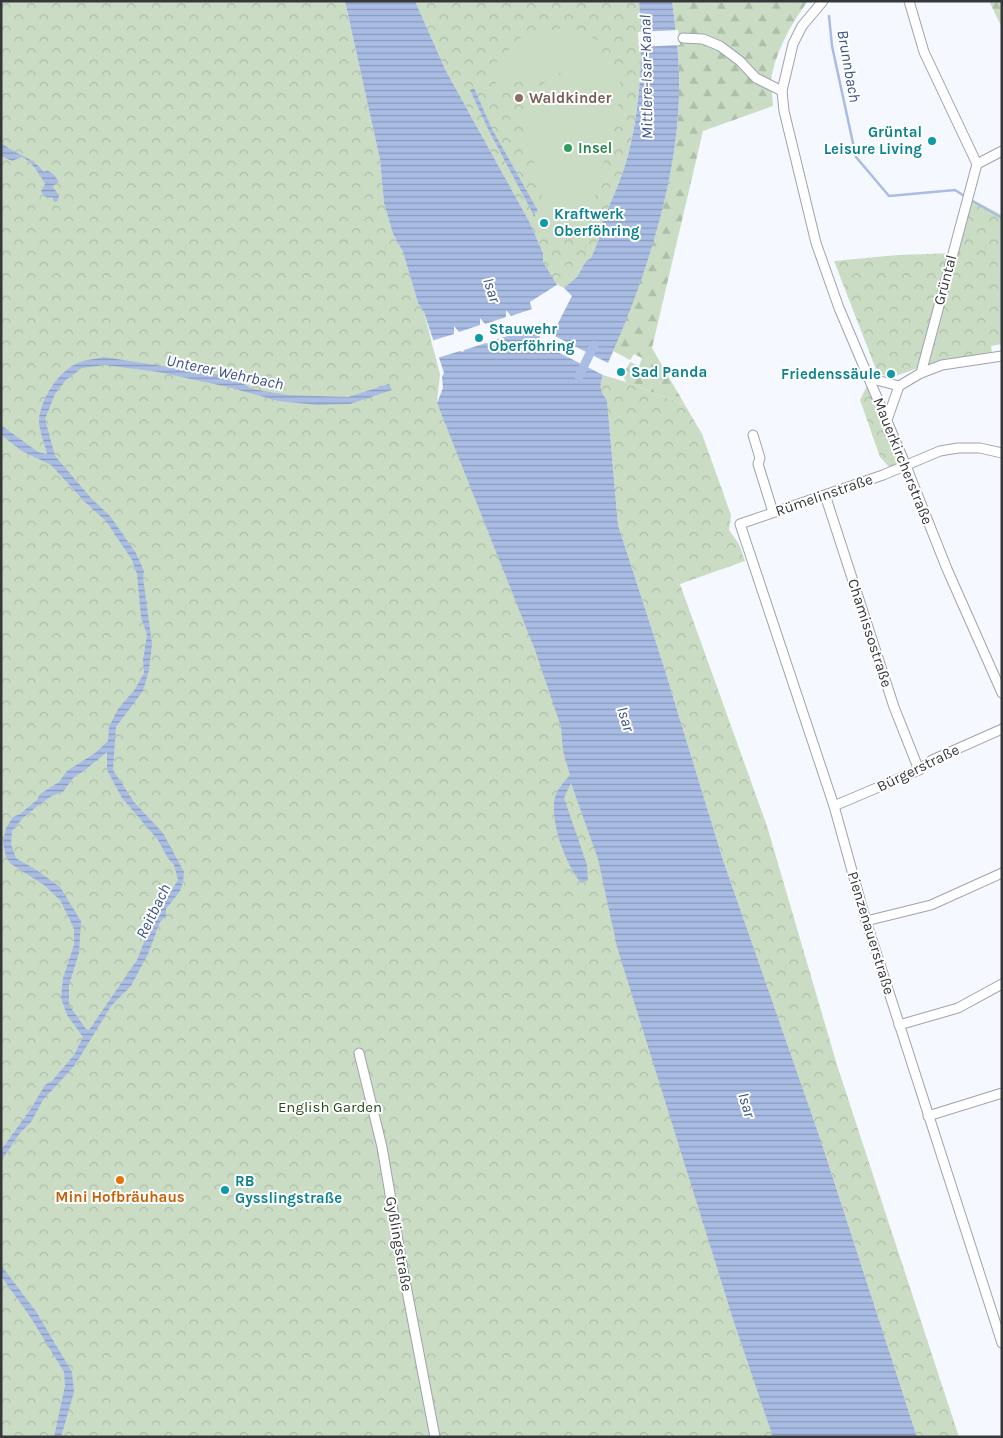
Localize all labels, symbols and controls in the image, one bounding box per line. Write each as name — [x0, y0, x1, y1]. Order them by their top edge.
water label: Mittlere-Isar-Kanal — [635, 15, 657, 139]
water label: Brunnbach — [833, 28, 865, 104]
place label: Waldkinder — [529, 89, 611, 107]
marker: Waldkinder — [513, 92, 525, 104]
place label: Grüntal Leisure Living — [824, 123, 922, 158]
marker: Grüntal Leisure Living — [926, 135, 938, 147]
place label: Insel — [578, 139, 612, 157]
marker: Insel — [562, 142, 574, 154]
place label: Kraftwerk Oberföhring — [554, 205, 640, 240]
marker: Kraftwerk Oberföhring — [538, 217, 550, 229]
street label: Grüntal — [930, 253, 960, 307]
water label: Isar — [479, 275, 505, 305]
place label: Stauwehr Oberföhring — [489, 320, 575, 355]
marker: Stauwehr Oberföhring — [473, 332, 485, 344]
water label: Unterer Wehrbach — [165, 350, 285, 394]
place label: Sad Panda — [631, 363, 707, 381]
place label: Friedenssäule — [781, 365, 881, 383]
marker: Sad Panda — [615, 366, 627, 378]
marker: Friedenssäule — [885, 368, 897, 380]
street label: Mauerkircherstraße — [869, 395, 937, 527]
street label: Rümelinstraße — [773, 470, 875, 520]
street label: Chamissostraße — [844, 576, 896, 690]
water label: Isar — [613, 704, 639, 734]
street label: Bürgerstraße — [874, 740, 962, 796]
street label: Pienzenauerstraße — [844, 869, 898, 997]
water label: Reitbach — [132, 881, 174, 941]
water label: Isar — [734, 1090, 760, 1120]
park label: English Garden — [278, 1098, 382, 1116]
place label: RB Gysslingstraße — [235, 1172, 342, 1207]
marker: Mini Hofbräuhaus — [114, 1174, 126, 1186]
marker: RB Gysslingstraße — [219, 1184, 231, 1196]
place label: Mini Hofbräuhaus — [55, 1188, 185, 1206]
street label: Gyßlingstraße — [382, 1195, 416, 1293]

